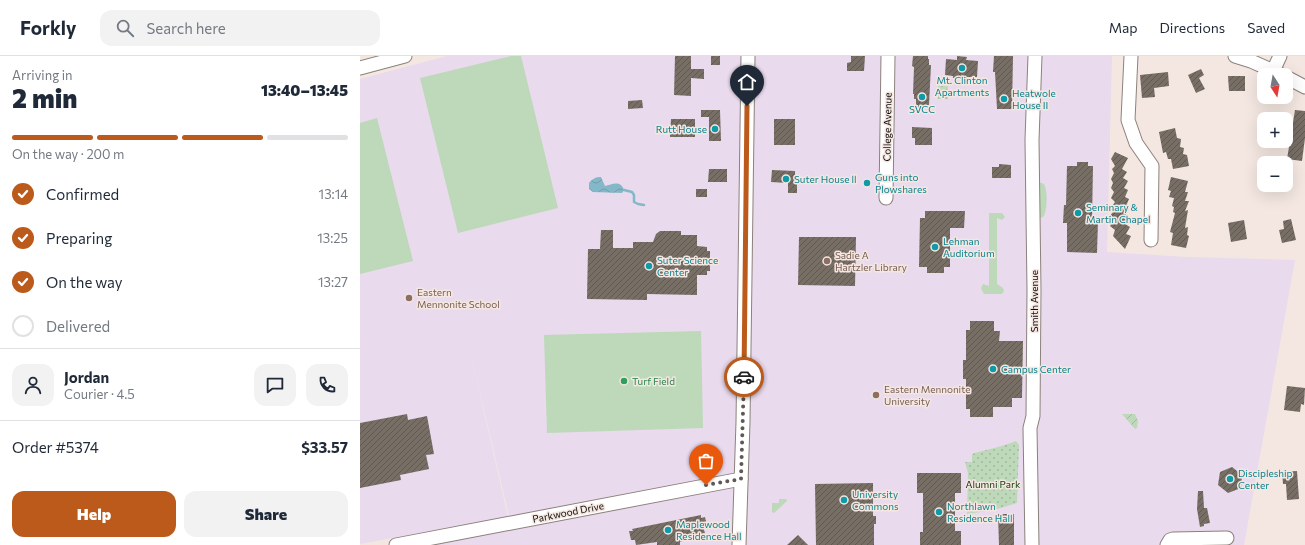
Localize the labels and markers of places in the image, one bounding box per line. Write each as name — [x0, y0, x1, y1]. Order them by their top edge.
marker: Mt. Clinton Apartments — [957, 63, 967, 73]
pin — [730, 65, 764, 106]
place label: Mt. Clinton Apartments — [935, 74, 990, 98]
place label: Heatwole House II — [1012, 87, 1056, 111]
marker: SVCC — [917, 92, 927, 102]
marker: Heatwole House II — [999, 94, 1009, 104]
place label: SVCC — [909, 103, 935, 115]
place label: Rutt House — [656, 123, 707, 135]
marker: Rutt House — [710, 124, 720, 134]
place label: Guns into Plowshares — [875, 171, 927, 195]
place label: Suter House ll — [794, 173, 857, 185]
marker: Suter House ll — [781, 174, 791, 184]
marker: Guns into Plowshares — [862, 178, 872, 188]
place label: Seminary & Martin Chapel — [1086, 201, 1151, 225]
marker: Seminary & Martin Chapel — [1073, 208, 1083, 218]
place label: Lehman Auditorium — [943, 235, 995, 259]
marker: Lehman Auditorium — [930, 242, 940, 252]
place label: Sadie A Hartzler Library — [835, 249, 907, 273]
place label: Suter Science Center — [657, 254, 718, 278]
marker: Sadie A Hartzler Library — [822, 256, 832, 266]
marker: Suter Science Center — [644, 261, 654, 271]
place label: Eastern Mennonite School — [417, 286, 500, 310]
marker: Eastern Mennonite School — [404, 293, 414, 303]
place label: Campus Center — [1001, 363, 1071, 375]
marker: Campus Center — [988, 364, 998, 374]
place label: Turf Field — [632, 375, 675, 387]
marker: Turf Field — [619, 376, 629, 386]
place label: Eastern Mennonite University — [884, 383, 971, 407]
marker: Eastern Mennonite University — [871, 390, 881, 400]
pin — [689, 444, 723, 485]
place label: Discipleship Center — [1238, 467, 1293, 491]
marker: Discipleship Center — [1225, 474, 1235, 484]
place label: University Commons — [852, 488, 899, 512]
marker: University Commons — [839, 495, 849, 505]
place label: Northlawn Residence Hall — [947, 500, 1013, 524]
marker: Northlawn Residence Hall — [934, 507, 944, 517]
place label: Maplewood Residence Hall — [676, 518, 742, 542]
marker: Maplewood Residence Hall — [663, 525, 673, 535]

